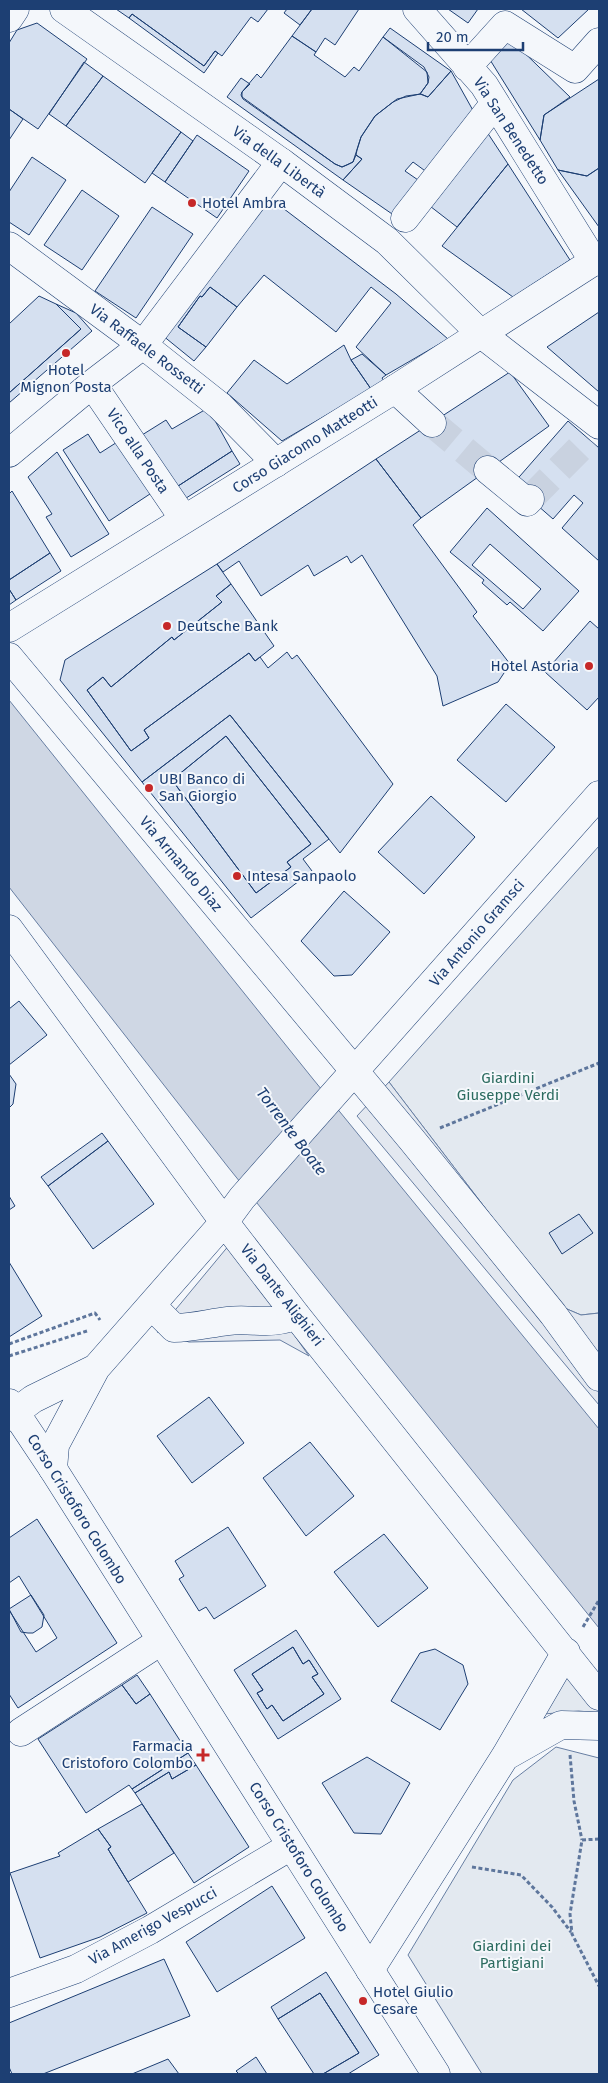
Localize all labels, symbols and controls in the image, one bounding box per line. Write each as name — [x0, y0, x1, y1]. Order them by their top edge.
scale bar — [428, 20, 523, 52]
text: 20 m — [436, 28, 469, 46]
street label: Via San Benedetto — [470, 74, 552, 188]
street label: Via della Libertà — [229, 122, 329, 202]
place label: Hotel Ambra — [202, 194, 286, 212]
marker: Hotel Ambra — [186, 197, 198, 209]
street label: Via Raffaele Rossetti — [86, 300, 208, 398]
marker: Hotel Mignon Posta — [60, 347, 72, 359]
place label: Hotel Mignon Posta — [20, 361, 112, 396]
street label: Corso Giacomo Matteotti — [229, 393, 381, 497]
street label: Vico alla Posta — [103, 405, 173, 497]
place label: Deutsche Bank — [177, 617, 278, 635]
marker: Deutsche Bank — [161, 620, 173, 632]
place label: Hotel Astoria — [491, 657, 579, 675]
marker: Hotel Astoria — [583, 660, 595, 672]
place label: UBI Banco di San Giorgio — [159, 770, 245, 805]
marker: UBI Banco di San Giorgio — [143, 782, 155, 794]
street label: Via Armando Diaz — [136, 813, 226, 916]
place label: Intesa Sanpaolo — [247, 867, 356, 885]
marker: Intesa Sanpaolo — [231, 870, 243, 882]
street label: Via Antonio Gramsci — [426, 876, 528, 990]
park label: Giardini Giuseppe Verdi — [457, 1069, 559, 1104]
water label: Torrente Boate — [252, 1084, 331, 1179]
street label: Via Dante Alighieri — [237, 1240, 327, 1350]
street label: Corso Cristoforo Colombo — [23, 1431, 131, 1587]
place label: Farmacia Cristoforo Colombo — [62, 1737, 193, 1772]
marker: Farmacia Cristoforo Colombo — [197, 1749, 209, 1761]
street label: Corso Cristoforo Colombo — [245, 1779, 353, 1935]
street label: Via Amerigo Vespucci — [86, 1883, 220, 1969]
park label: Giardini dei Partigiani — [473, 1937, 551, 1972]
place label: Hotel Giulio Cesare — [373, 1983, 454, 2018]
marker: Hotel Giulio Cesare — [357, 1995, 369, 2007]

